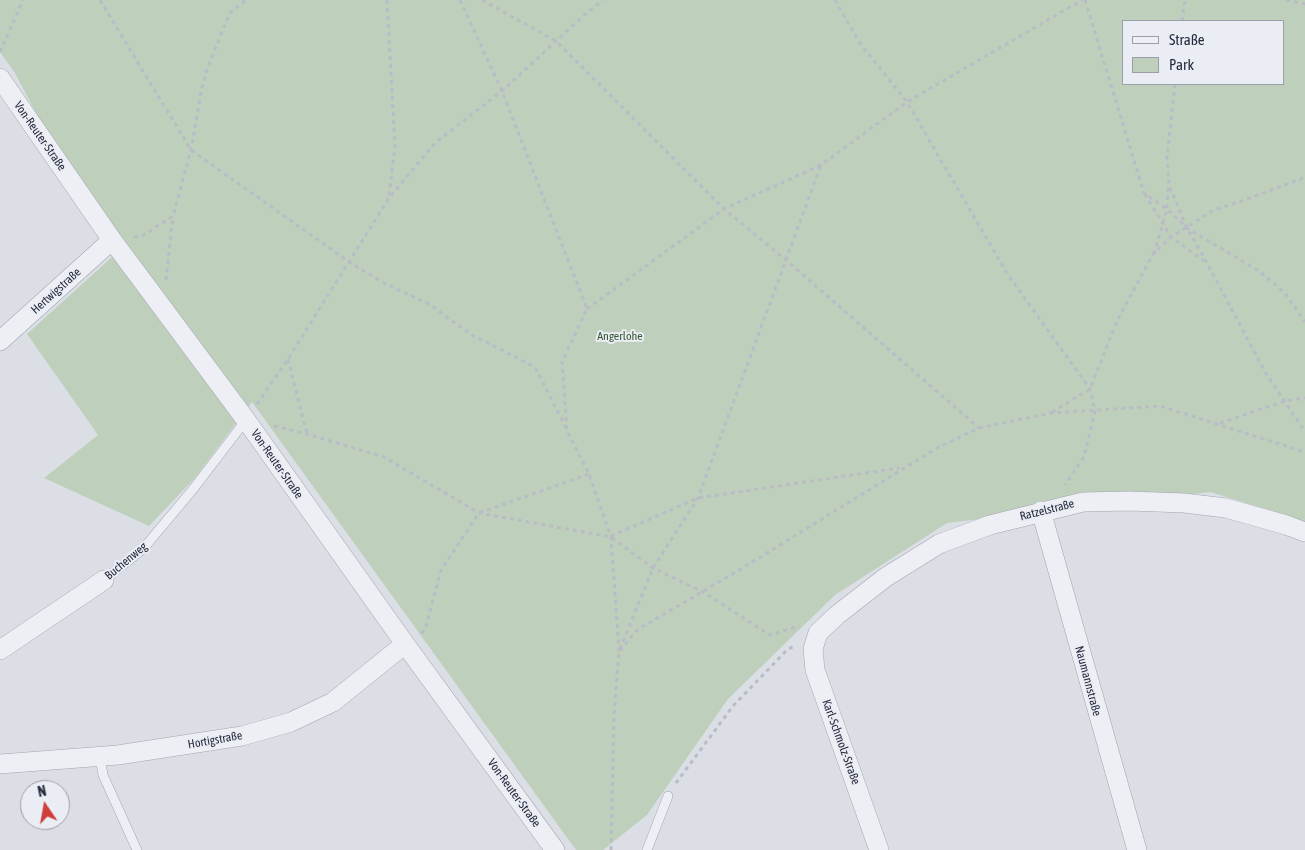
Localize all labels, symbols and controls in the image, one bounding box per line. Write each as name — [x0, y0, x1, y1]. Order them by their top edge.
legend — [1122, 20, 1285, 85]
text: Straße — [1169, 31, 1205, 48]
text: Park — [1169, 56, 1194, 73]
street label: Von-Reuter-Straße — [11, 99, 69, 173]
street label: Hertwigstraße — [28, 265, 84, 317]
park label: Angerlohe — [597, 329, 643, 343]
street label: Von-Reuter-Straße — [248, 427, 306, 501]
street label: Ratzelstraße — [1018, 496, 1076, 524]
street label: Buchenweg — [102, 539, 150, 583]
street label: Naumannstraße — [1072, 644, 1104, 718]
street label: Karl-Schmolz-Straße — [819, 697, 863, 787]
street label: Hortigstraße — [187, 728, 243, 752]
street label: Von-Reuter-Straße — [484, 756, 544, 830]
north arrow — [20, 780, 70, 830]
text: N — [36, 783, 48, 800]

